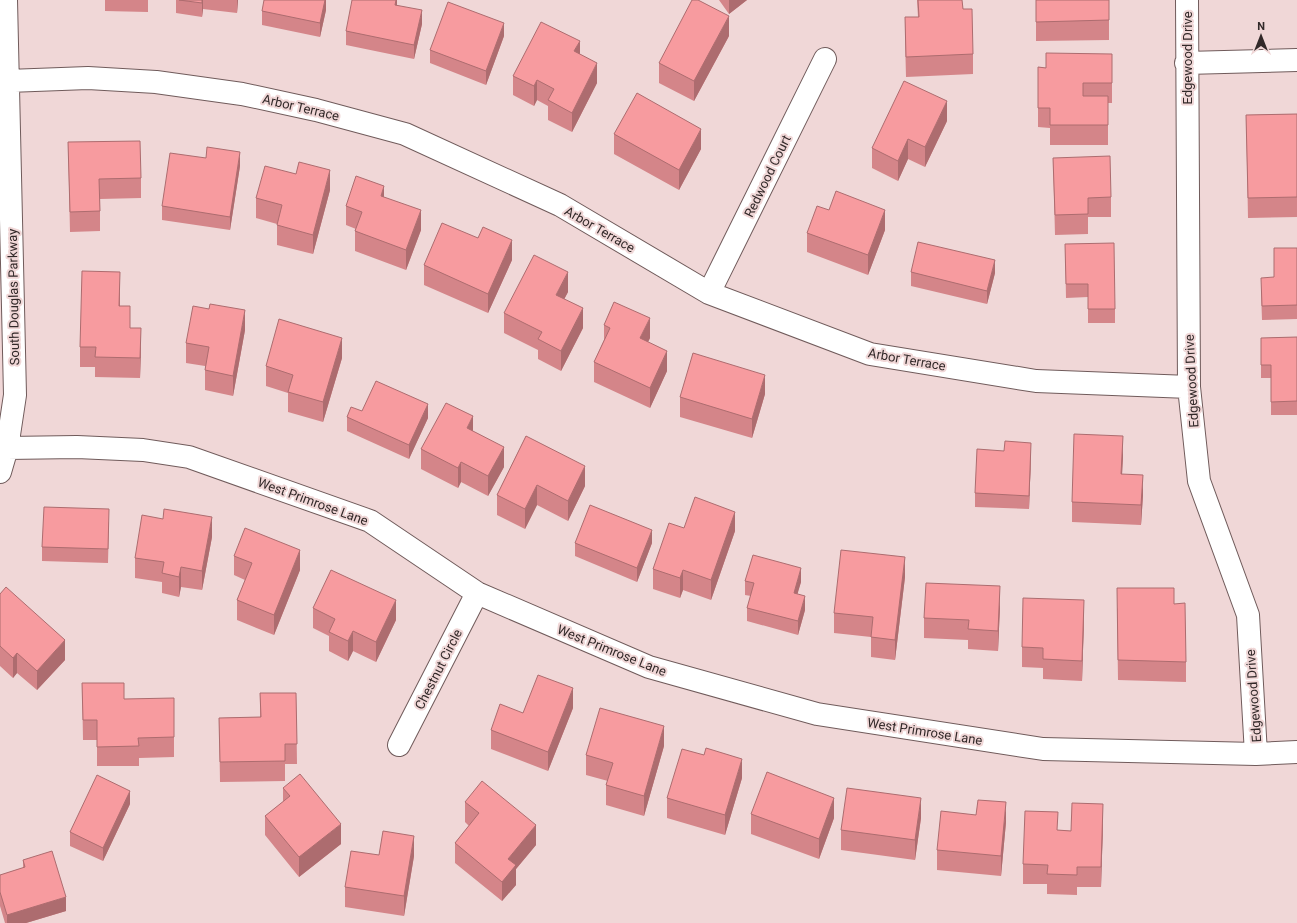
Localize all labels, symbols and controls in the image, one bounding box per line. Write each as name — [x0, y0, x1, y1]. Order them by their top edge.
street label: Edgewood Drive — [1180, 11, 1195, 105]
north arrow — [1241, 16, 1281, 56]
text: N — [1257, 20, 1265, 33]
street label: Arbor Terrace — [261, 91, 341, 124]
street label: Redwood Court — [741, 133, 794, 220]
street label: Arbor Terrace — [562, 203, 638, 256]
street label: South Douglas Parkway — [5, 229, 22, 365]
street label: Edgewood Drive — [1182, 334, 1201, 428]
street label: Arbor Terrace — [867, 345, 947, 374]
street label: West Primrose Lane — [256, 475, 370, 528]
street label: West Primrose Lane — [555, 622, 669, 679]
street label: Chestnut Circle — [412, 626, 465, 712]
street label: Edgewood Drive — [1243, 649, 1264, 743]
street label: West Primrose Lane — [866, 715, 984, 748]

